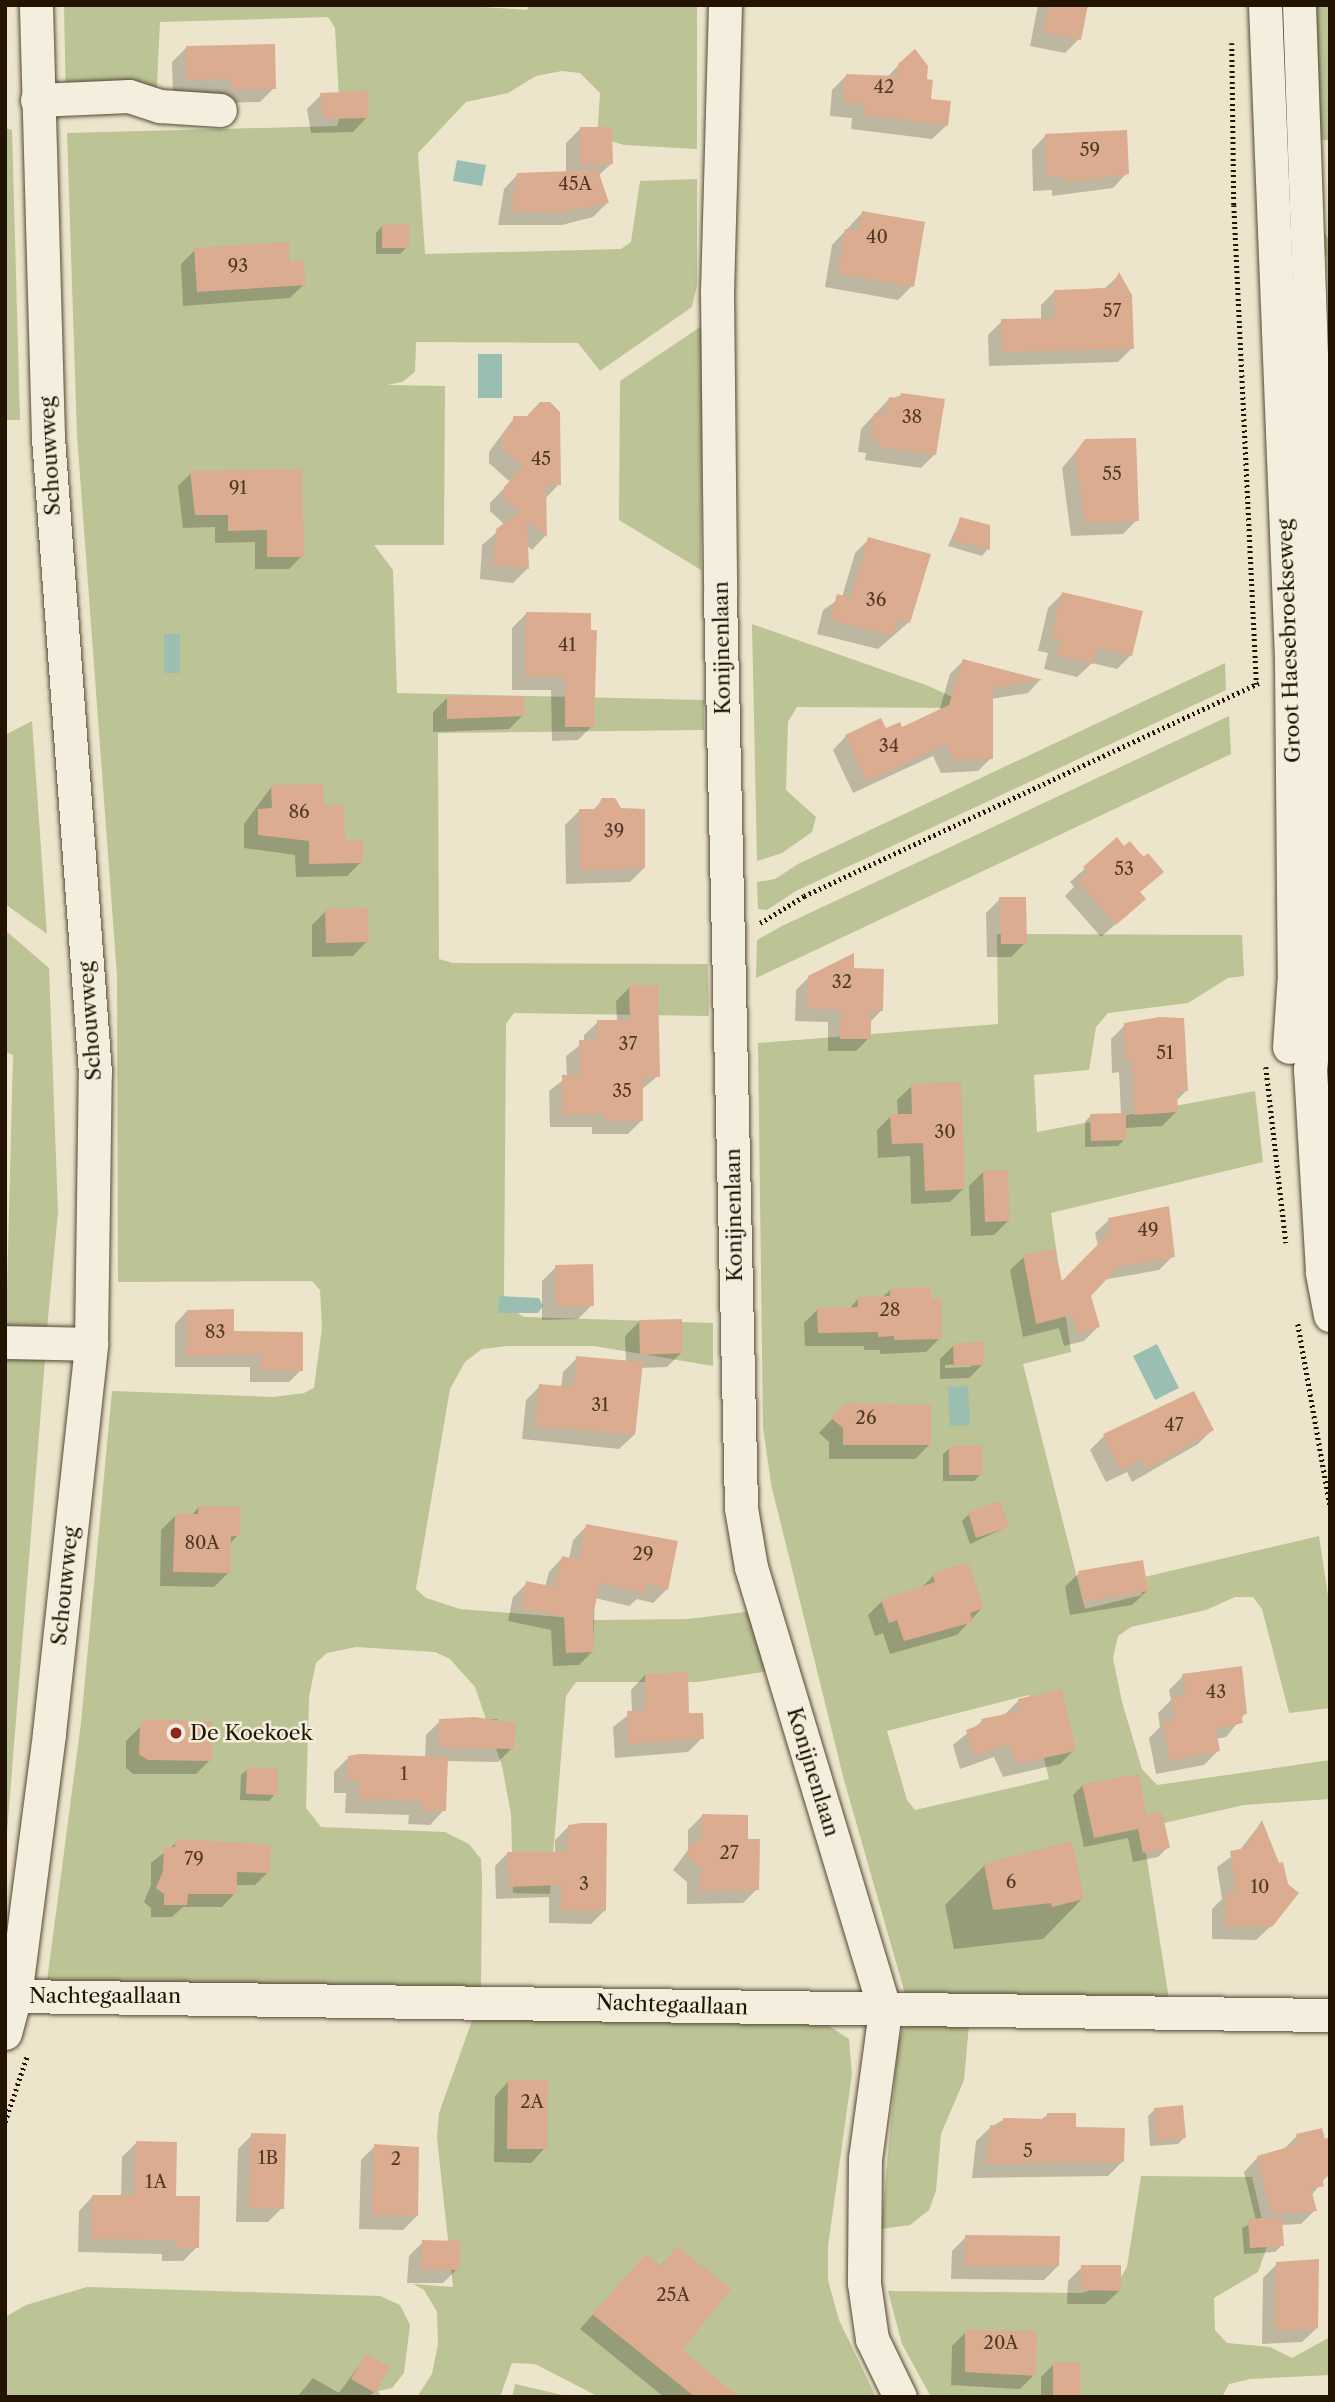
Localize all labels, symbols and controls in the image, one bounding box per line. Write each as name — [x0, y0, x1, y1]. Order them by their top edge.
house number: 42 — [874, 76, 894, 98]
house number: 59 — [1080, 139, 1100, 161]
house number: 45A — [558, 173, 592, 195]
house number: 40 — [866, 226, 888, 248]
house number: 93 — [228, 255, 248, 277]
house number: 57 — [1103, 300, 1121, 322]
street label: Schouwweg — [34, 396, 66, 516]
house number: 38 — [902, 406, 922, 428]
house number: 45 — [531, 448, 551, 470]
house number: 55 — [1102, 463, 1122, 485]
house number: 91 — [229, 477, 247, 499]
street label: Groot Haesebroekseweg — [1272, 519, 1306, 763]
street label: Konijnenlaan — [708, 581, 736, 715]
house number: 36 — [866, 589, 886, 611]
house number: 41 — [558, 634, 576, 656]
house number: 34 — [879, 735, 899, 757]
house number: 86 — [288, 801, 310, 823]
house number: 39 — [604, 820, 624, 842]
house number: 53 — [1114, 858, 1134, 880]
street label: Schouwweg — [73, 961, 107, 1081]
house number: 32 — [832, 971, 852, 993]
house number: 37 — [619, 1033, 637, 1055]
house number: 51 — [1156, 1042, 1174, 1064]
house number: 35 — [612, 1080, 632, 1102]
house number: 30 — [934, 1121, 956, 1143]
street label: Konijnenlaan — [720, 1148, 748, 1282]
house number: 49 — [1138, 1219, 1158, 1241]
house number: 28 — [879, 1299, 901, 1321]
house number: 83 — [205, 1321, 225, 1343]
house number: 31 — [591, 1394, 609, 1416]
house number: 26 — [856, 1407, 876, 1429]
house number: 47 — [1164, 1414, 1184, 1436]
street label: Schouwweg — [46, 1525, 84, 1647]
house number: 80A — [184, 1532, 220, 1554]
house number: 29 — [633, 1543, 653, 1565]
house number: 43 — [1206, 1681, 1226, 1703]
street label: Konijnenlaan — [781, 1704, 845, 1840]
place label: De Koekoek — [190, 1720, 313, 1746]
marker: De Koekoek — [168, 1725, 184, 1741]
house number: 1 — [400, 1763, 408, 1785]
house number: 27 — [719, 1842, 739, 1864]
house number: 79 — [184, 1848, 204, 1870]
house number: 6 — [1006, 1871, 1016, 1893]
house number: 3 — [579, 1873, 589, 1895]
house number: 10 — [1251, 1876, 1269, 1898]
street label: Nachtegaallaan — [29, 1983, 181, 2009]
street label: Nachtegaallaan — [596, 1990, 748, 2020]
house number: 2A — [520, 2091, 544, 2113]
house number: 5 — [1023, 2140, 1033, 2162]
house number: 1B — [258, 2147, 278, 2169]
house number: 2 — [391, 2148, 401, 2170]
house number: 1A — [145, 2171, 167, 2193]
house number: 25A — [656, 2284, 690, 2306]
house number: 20A — [984, 2332, 1018, 2354]

